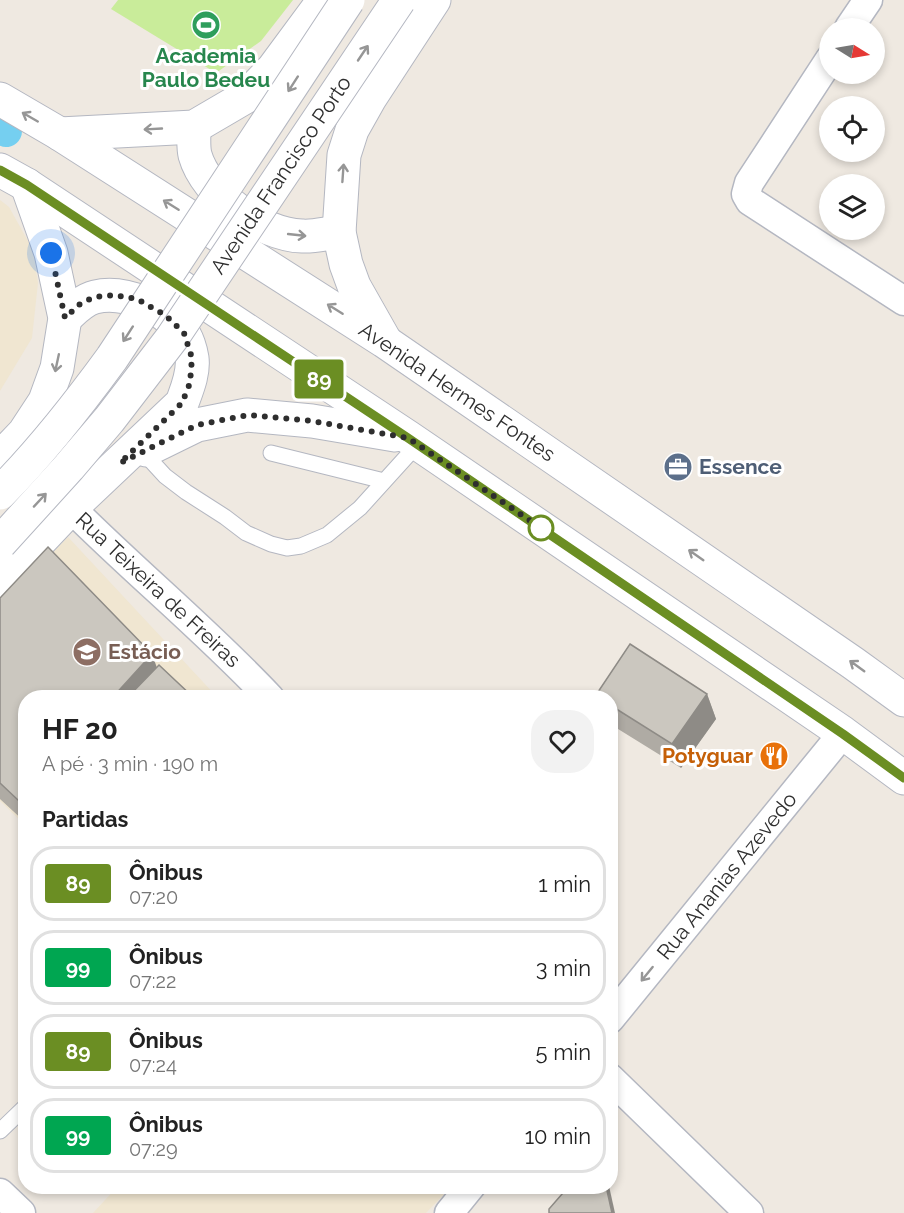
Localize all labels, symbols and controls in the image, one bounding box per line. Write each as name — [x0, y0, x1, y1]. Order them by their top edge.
sports icon: Academia Paulo Bedeu — [190, 9, 222, 41]
north arrow — [819, 18, 885, 84]
map controls — [819, 18, 885, 240]
place label: Academia Paulo Bedeu — [142, 43, 270, 92]
one-way arrow — [357, 45, 370, 62]
street label: Avenida Francisco Porto — [205, 71, 356, 279]
one-way arrow — [287, 75, 299, 92]
button: locate — [819, 96, 885, 162]
one-way arrow — [22, 110, 39, 122]
one-way arrow — [143, 124, 163, 135]
one-way arrow — [338, 164, 349, 184]
button: layers — [819, 174, 885, 240]
one-way arrow — [162, 198, 179, 211]
one-way arrow — [287, 229, 306, 240]
your location — [36, 238, 66, 268]
one-way arrow — [327, 303, 344, 315]
street label: Avenida Hermes Fontes — [354, 317, 560, 467]
one-way arrow — [122, 326, 134, 342]
one-way arrow — [51, 353, 62, 372]
line badge: 89 — [292, 360, 346, 398]
text: 89 — [306, 367, 332, 392]
office icon: Essence — [662, 451, 694, 483]
place label: Essence — [699, 454, 782, 479]
one-way arrow — [32, 492, 47, 507]
street label: Rua Teixeira de Freiras — [71, 507, 246, 672]
unlabelled marker — [528, 515, 554, 541]
one-way arrow — [688, 549, 705, 561]
school or university icon: Estácio — [71, 636, 103, 668]
place label: Estácio — [108, 639, 181, 664]
one-way arrow — [849, 660, 865, 672]
button: heart — [531, 710, 594, 773]
text: HF 20 — [42, 713, 118, 746]
restaurant icon: Potyguar — [758, 740, 790, 772]
place label: Potyguar — [662, 743, 753, 768]
text: A pé · 3 min · 190 m — [42, 752, 218, 776]
street label: Rua Ananias Azevedo — [651, 787, 802, 964]
text: Partidas — [42, 806, 128, 832]
text: Ônibus — [129, 859, 203, 885]
text: 89 — [65, 871, 91, 896]
text: 1 min — [538, 871, 591, 897]
text: 07:20 — [129, 885, 178, 909]
text: Ônibus — [129, 943, 203, 969]
text: 99 — [66, 955, 90, 980]
text: 3 min — [536, 955, 591, 981]
one-way arrow — [640, 966, 654, 981]
text: 07:22 — [129, 969, 176, 993]
text: Ônibus — [129, 1027, 203, 1053]
text: 89 — [65, 1039, 91, 1064]
text: 5 min — [536, 1039, 591, 1065]
text: 07:24 — [129, 1053, 177, 1077]
text: Ônibus — [129, 1111, 203, 1137]
text: 99 — [66, 1123, 90, 1148]
text: 10 min — [525, 1123, 591, 1149]
text: 07:29 — [129, 1137, 178, 1161]

